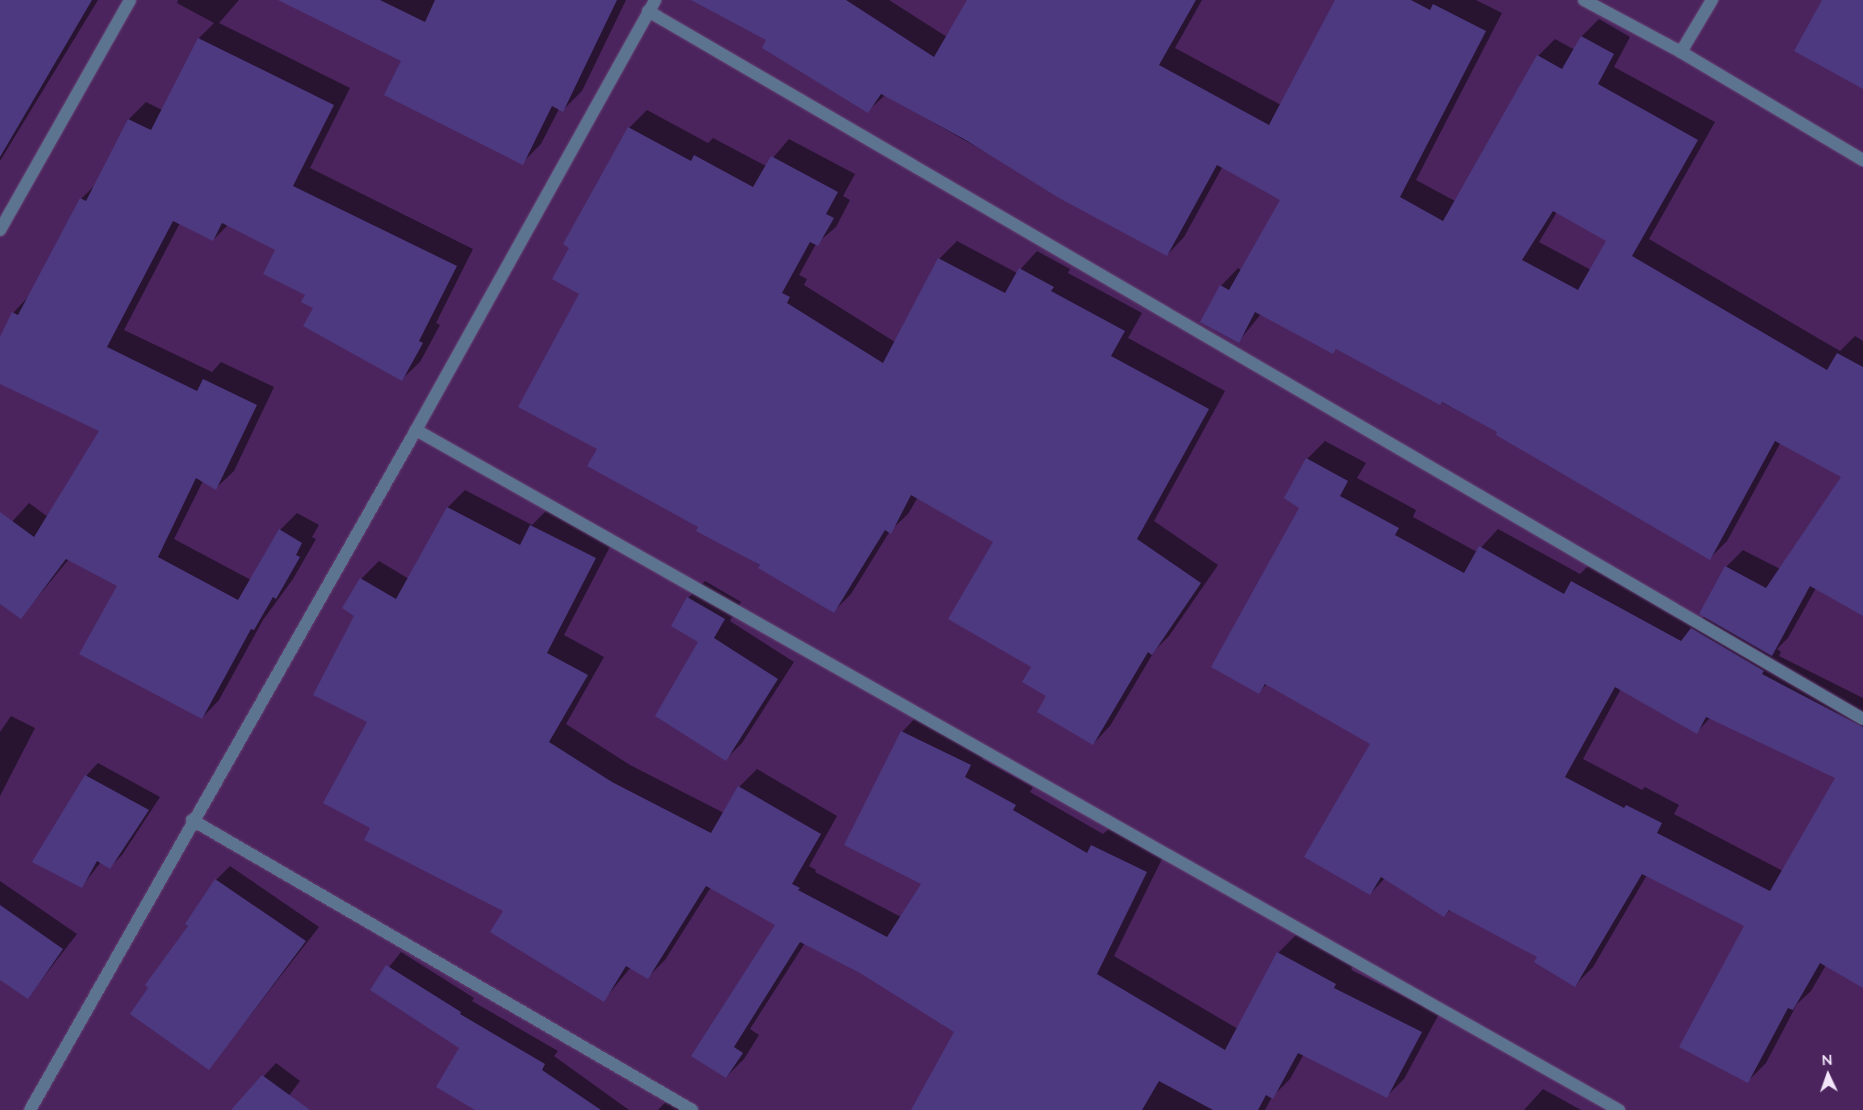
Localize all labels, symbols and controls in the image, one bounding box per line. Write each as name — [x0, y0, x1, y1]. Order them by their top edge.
north arrow — [1803, 1050, 1853, 1100]
text: N — [1821, 1051, 1833, 1068]

